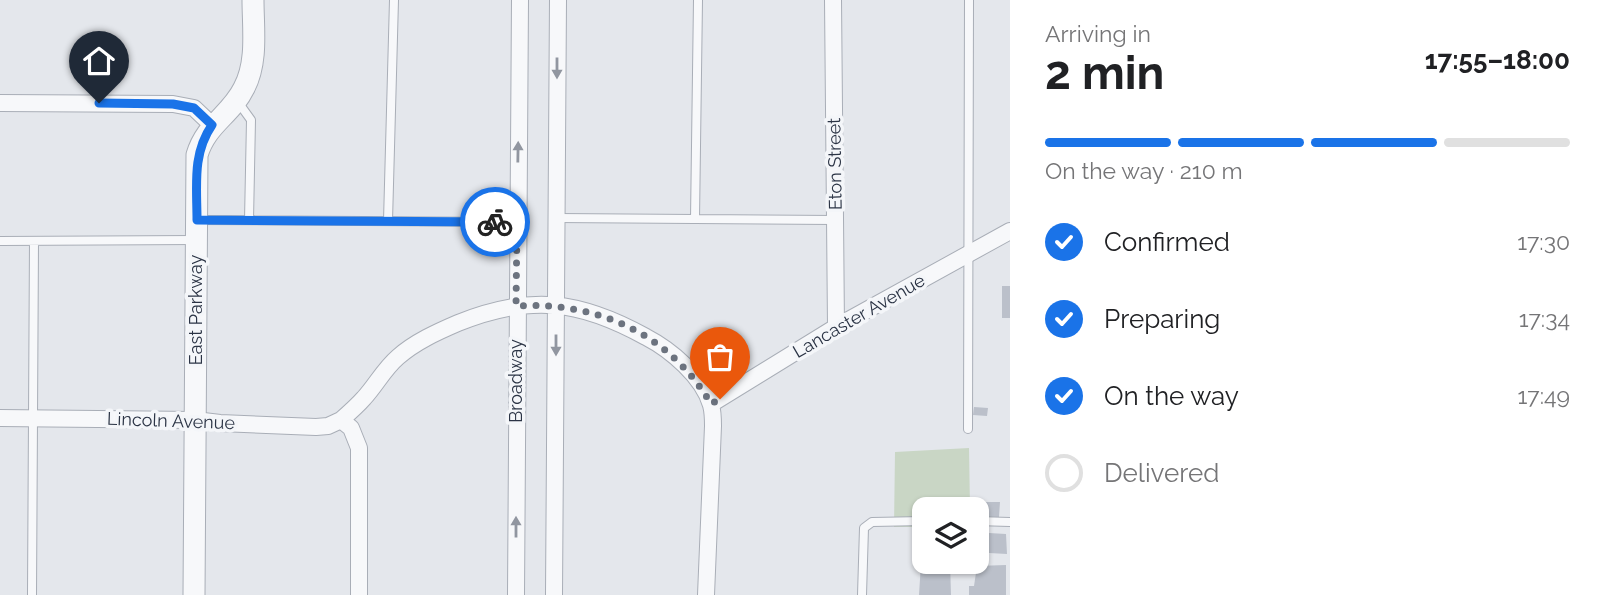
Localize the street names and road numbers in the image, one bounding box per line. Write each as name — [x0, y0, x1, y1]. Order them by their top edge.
street label: Eton Street — [823, 118, 846, 210]
street label: East Parkway — [185, 255, 206, 365]
street label: Lancaster Avenue — [789, 269, 929, 362]
street label: Broadway — [505, 339, 526, 423]
street label: Lincoln Avenue — [107, 408, 236, 433]

